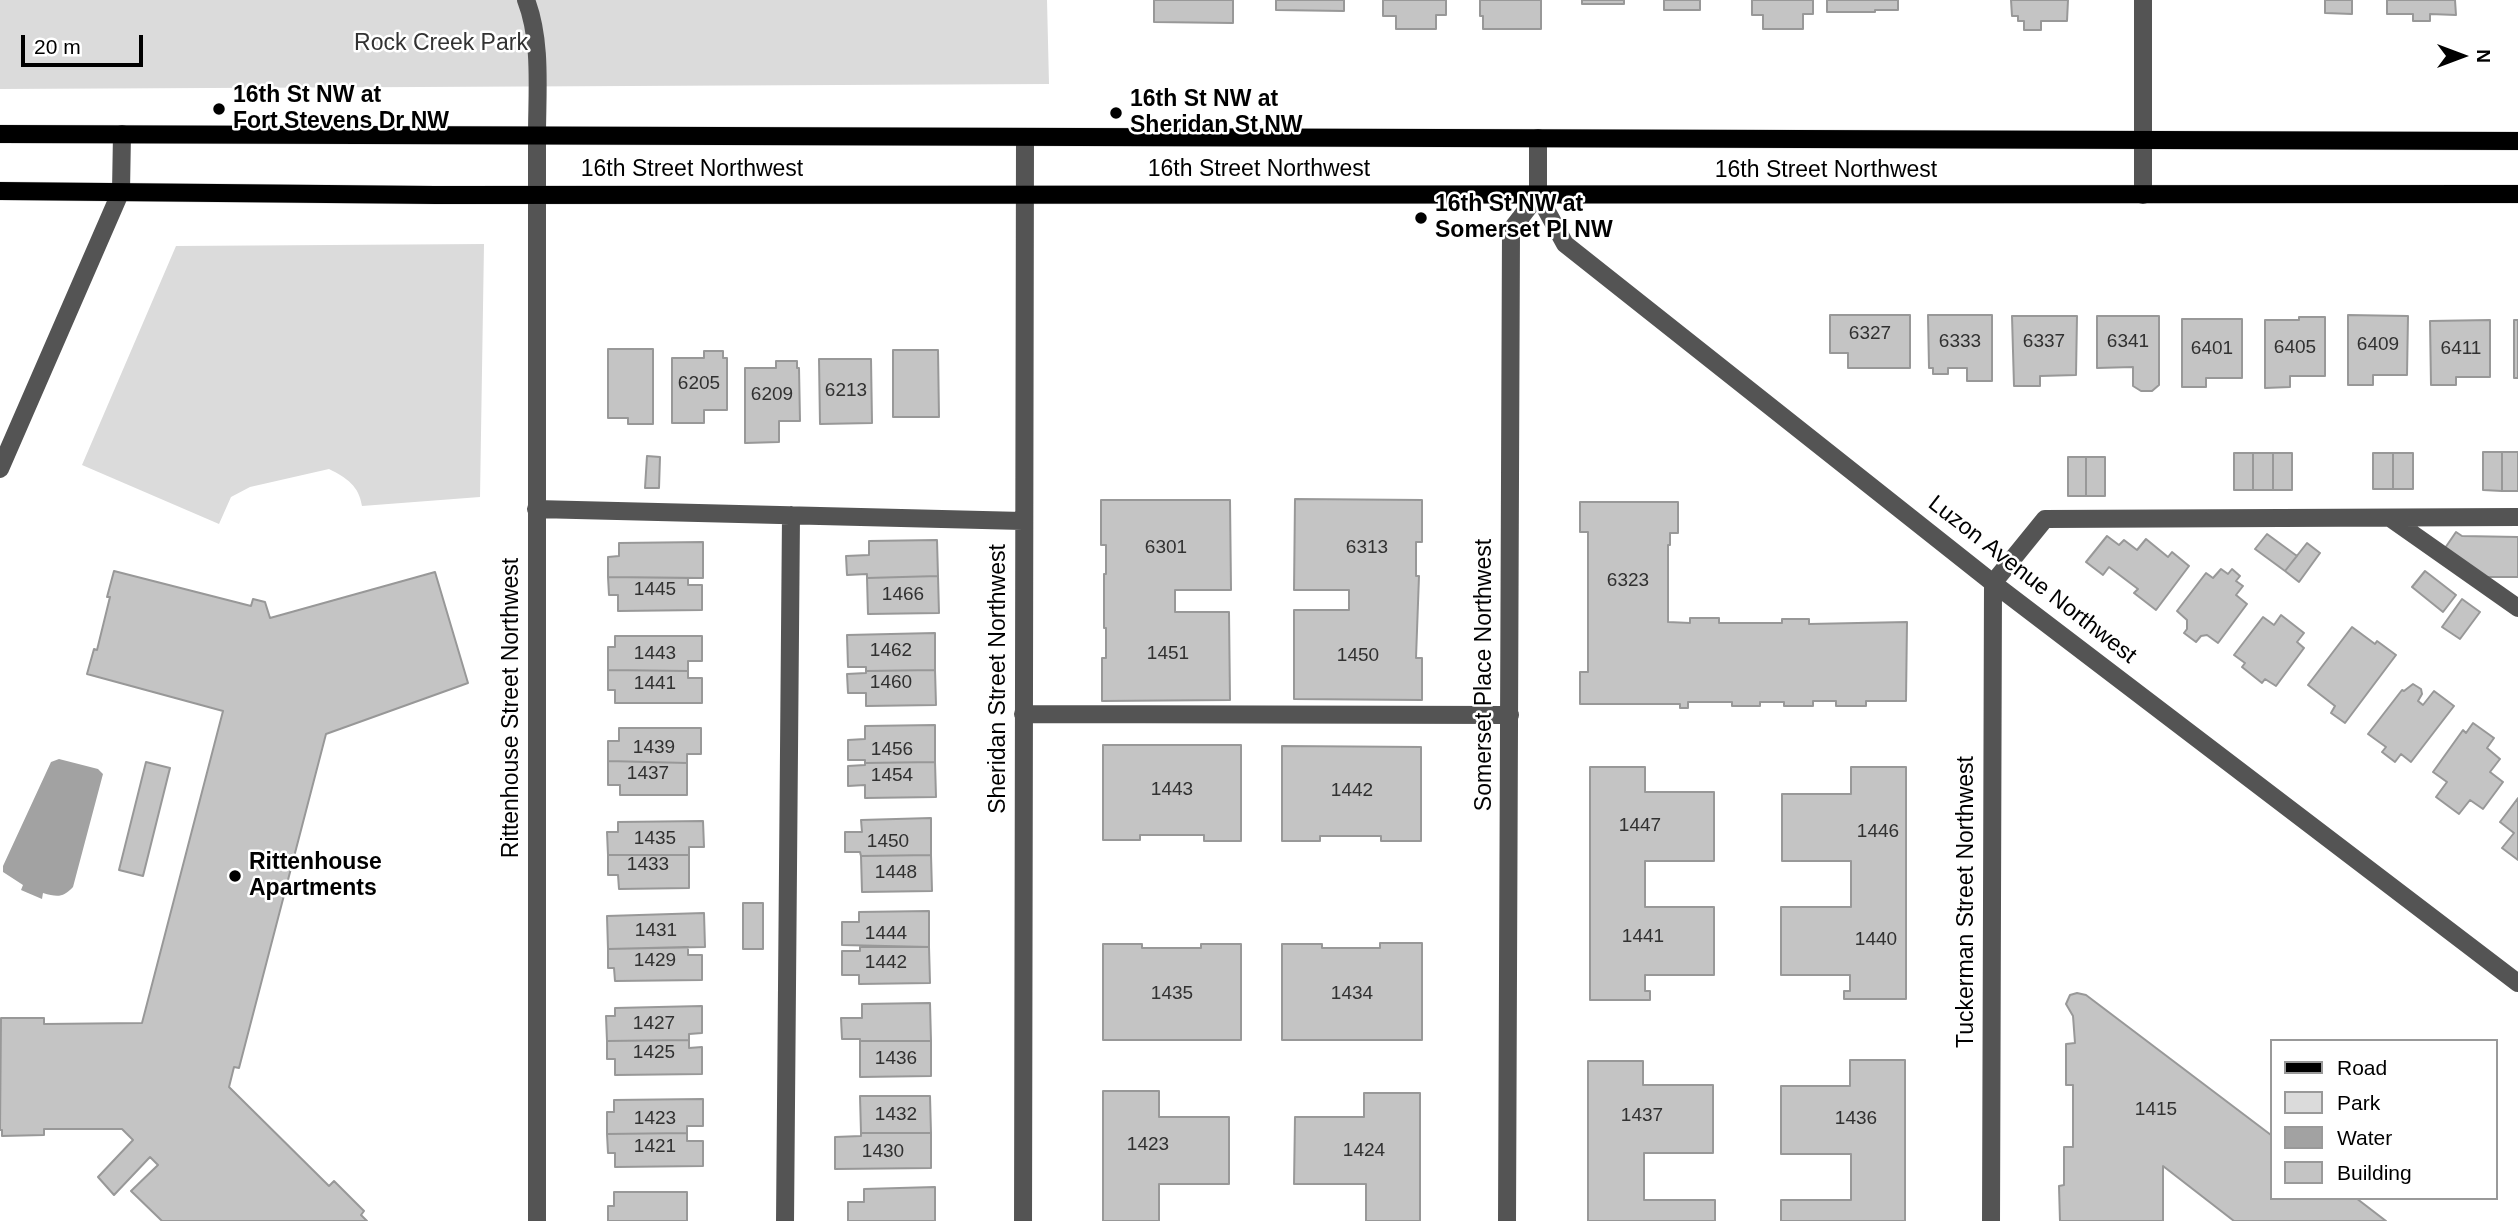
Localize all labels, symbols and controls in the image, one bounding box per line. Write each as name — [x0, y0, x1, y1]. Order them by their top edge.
scale bar — [24, 21, 147, 65]
north arrow — [2427, 21, 2497, 91]
park label: Rock Creek Park — [354, 30, 528, 58]
text: 20 m — [34, 35, 81, 58]
text: N — [2473, 49, 2494, 63]
place label: 16th St NW at Fort Stevens Dr NW — [233, 82, 449, 136]
place label: 16th St NW at Sheridan St NW — [1130, 86, 1303, 140]
marker: 16th St NW at Fort Stevens Dr NW — [211, 101, 227, 117]
marker: 16th St NW at Sheridan St NW — [1108, 105, 1124, 121]
street label: 16th Street Northwest — [581, 156, 803, 184]
street label: 16th Street Northwest — [1148, 156, 1370, 184]
street label: 16th Street Northwest — [1715, 157, 1937, 185]
place label: 16th St NW at Somerset Pl NW — [1435, 191, 1613, 245]
marker: 16th St NW at Somerset Pl NW — [1413, 210, 1429, 226]
house number: 6327 — [1849, 323, 1891, 345]
house number: 6333 — [1939, 331, 1981, 353]
house number: 6337 — [2023, 331, 2065, 353]
house number: 6341 — [2107, 331, 2149, 353]
house number: 6409 — [2357, 334, 2399, 356]
house number: 6405 — [2274, 337, 2316, 359]
house number: 6401 — [2191, 338, 2233, 360]
house number: 6411 — [2441, 338, 2481, 360]
house number: 6205 — [678, 373, 720, 395]
house number: 6213 — [825, 380, 867, 402]
house number: 6209 — [751, 384, 793, 406]
street label: Luzon Avenue Northwest — [1922, 490, 2142, 670]
house number: 6301 — [1145, 537, 1187, 559]
house number: 6313 — [1346, 537, 1388, 559]
street label: Somerset Place Northwest — [1471, 539, 1499, 811]
street label: Sheridan Street Northwest — [985, 544, 1013, 814]
street label: Rittenhouse Street Northwest — [498, 558, 526, 858]
house number: 6323 — [1607, 570, 1649, 592]
house number: 1445 — [634, 579, 676, 601]
house number: 1466 — [882, 584, 924, 606]
house number: 1462 — [870, 640, 912, 662]
house number: 1443 — [634, 643, 676, 665]
house number: 1451 — [1147, 643, 1189, 665]
house number: 1450 — [1337, 645, 1379, 667]
house number: 1460 — [870, 672, 912, 694]
house number: 1441 — [634, 673, 676, 695]
house number: 1439 — [633, 737, 675, 759]
house number: 1456 — [871, 739, 913, 761]
street label: Tuckerman Street Northwest — [1953, 756, 1981, 1048]
house number: 1437 — [627, 763, 669, 785]
house number: 1454 — [871, 765, 913, 787]
house number: 1443 — [1151, 779, 1193, 801]
house number: 1442 — [1331, 780, 1373, 802]
house number: 1447 — [1619, 815, 1661, 837]
house number: 1446 — [1857, 821, 1899, 843]
house number: 1435 — [634, 828, 676, 850]
house number: 1450 — [867, 831, 909, 853]
place label: Rittenhouse Apartments — [249, 849, 382, 903]
house number: 1433 — [627, 854, 669, 876]
house number: 1448 — [875, 862, 917, 884]
marker: Rittenhouse Apartments — [227, 868, 243, 884]
house number: 1431 — [635, 920, 677, 942]
house number: 1444 — [865, 923, 907, 945]
house number: 1441 — [1622, 926, 1664, 948]
house number: 1440 — [1855, 929, 1897, 951]
house number: 1429 — [634, 950, 676, 972]
house number: 1442 — [865, 952, 907, 974]
house number: 1435 — [1151, 983, 1193, 1005]
house number: 1434 — [1331, 983, 1373, 1005]
house number: 1427 — [633, 1013, 675, 1035]
legend — [2270, 1039, 2497, 1200]
house number: 1425 — [633, 1042, 675, 1064]
house number: 1436 — [875, 1048, 917, 1070]
text: Road — [2337, 1056, 2387, 1079]
text: Park — [2337, 1091, 2380, 1114]
house number: 1415 — [2135, 1099, 2177, 1121]
house number: 1432 — [875, 1104, 917, 1126]
house number: 1437 — [1621, 1105, 1663, 1127]
house number: 1423 — [634, 1108, 676, 1130]
house number: 1436 — [1835, 1108, 1877, 1130]
text: Water — [2337, 1126, 2392, 1149]
house number: 1423 — [1127, 1134, 1169, 1156]
house number: 1421 — [634, 1136, 676, 1158]
house number: 1424 — [1343, 1140, 1385, 1162]
house number: 1430 — [862, 1141, 904, 1163]
text: Building — [2337, 1161, 2412, 1184]

